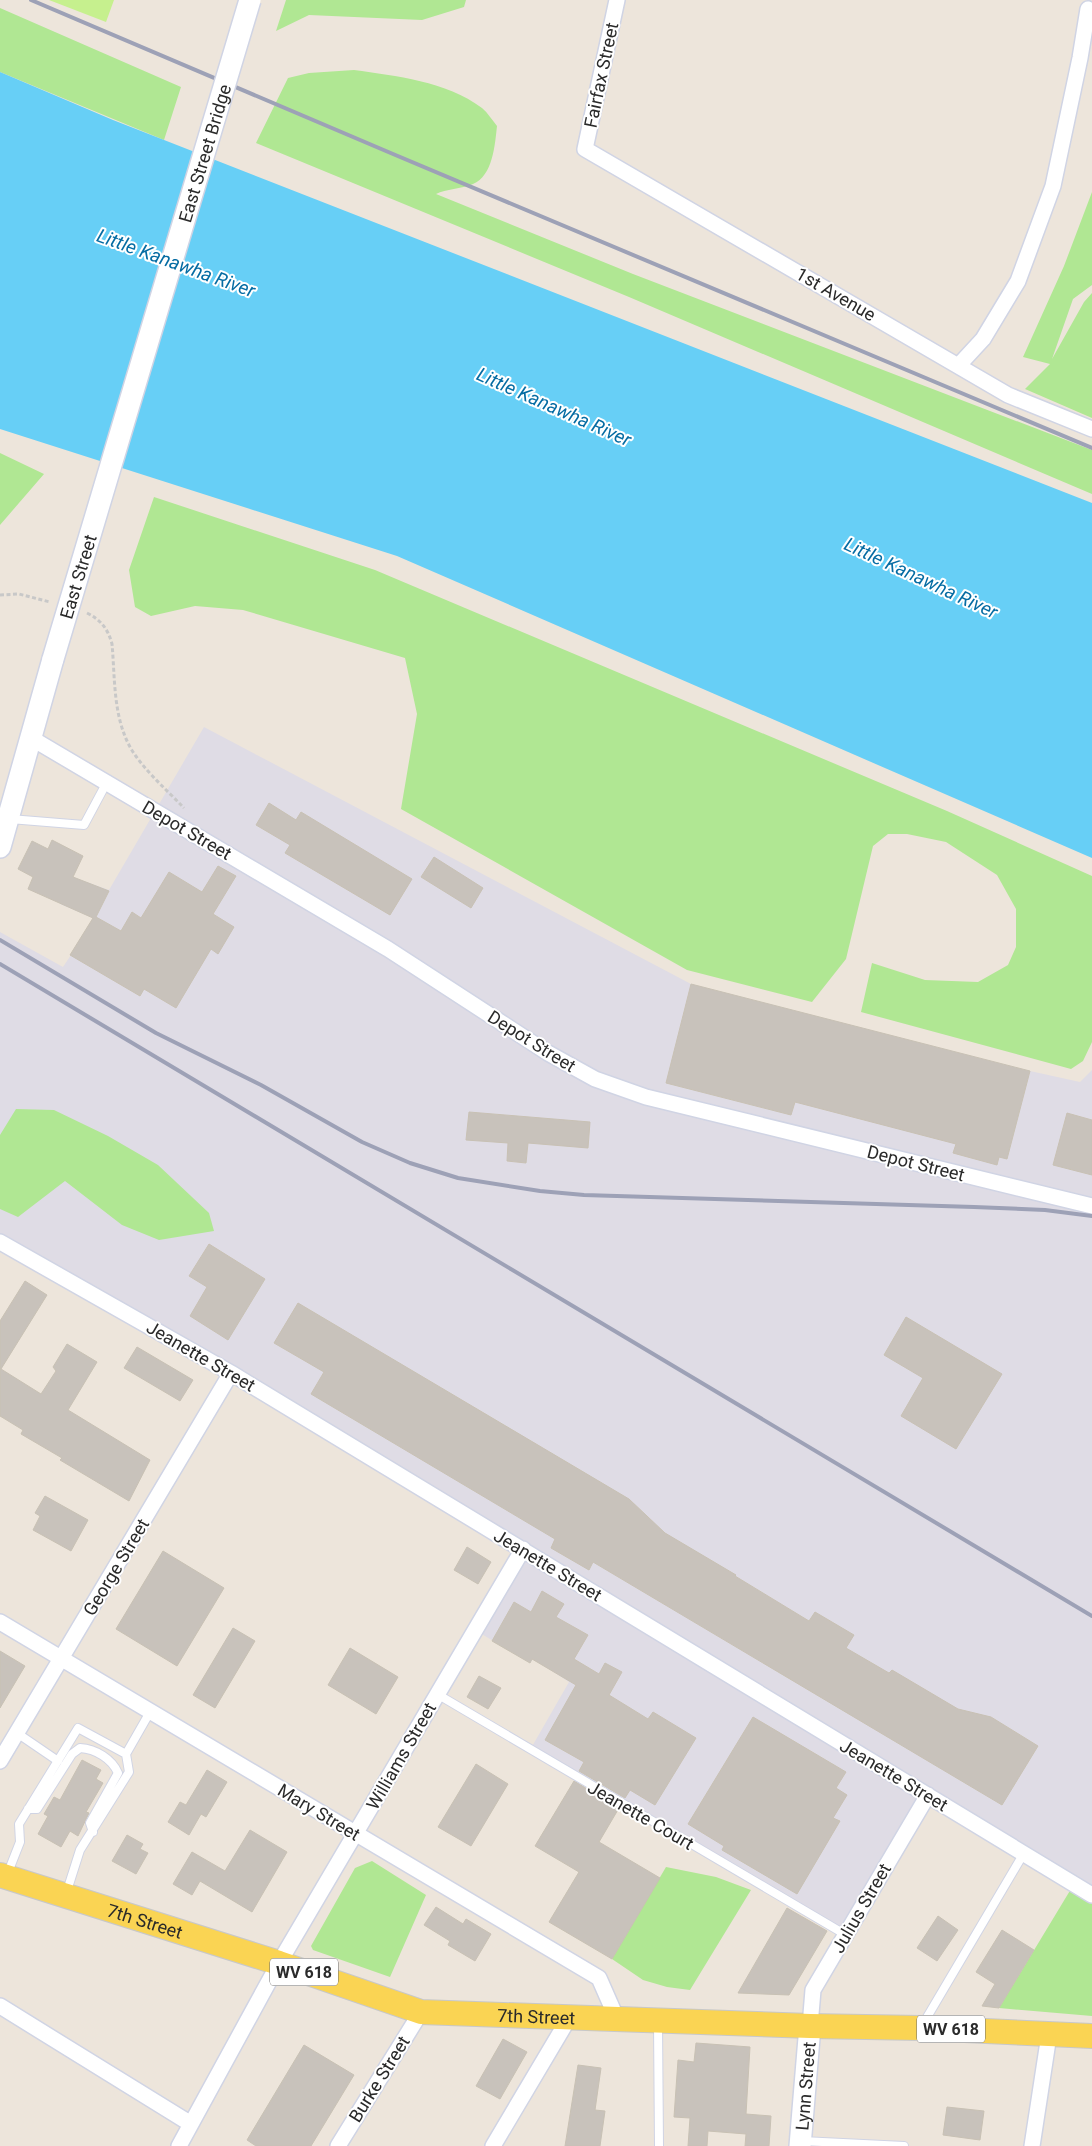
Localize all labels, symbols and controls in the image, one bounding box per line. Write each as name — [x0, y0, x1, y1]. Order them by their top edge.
street label: Fairfax Street — [580, 20, 622, 130]
street label: East Street Bridge — [174, 82, 235, 225]
water label: Little Kanawha River — [94, 224, 259, 303]
street label: 1st Avenue — [792, 263, 880, 325]
water label: Little Kanawha River — [473, 363, 635, 452]
street label: East Street — [55, 532, 100, 621]
water label: Little Kanawha River — [841, 532, 1002, 624]
street label: Depot Street — [139, 796, 235, 864]
street label: Depot Street — [484, 1006, 580, 1076]
street label: Depot Street — [865, 1141, 967, 1185]
street label: Jeanette Street — [143, 1316, 259, 1396]
street label: George Street — [79, 1515, 153, 1619]
street label: Jeanette Street — [490, 1525, 606, 1605]
street label: Williams Street — [362, 1699, 440, 1813]
street label: Jeanette Street — [836, 1735, 952, 1815]
street label: Jeanette Court — [584, 1776, 698, 1854]
street label: Mary Street — [274, 1779, 364, 1845]
street label: Julius Street — [827, 1859, 895, 1956]
street label: 7th Street — [105, 1899, 185, 1942]
road number: WV 618 — [270, 1958, 338, 1985]
street label: 7th Street — [497, 2004, 576, 2028]
road number: WV 618 — [917, 2016, 985, 2042]
street label: Burke Street — [344, 2032, 414, 2126]
street label: Lynn Street — [791, 2041, 819, 2131]

